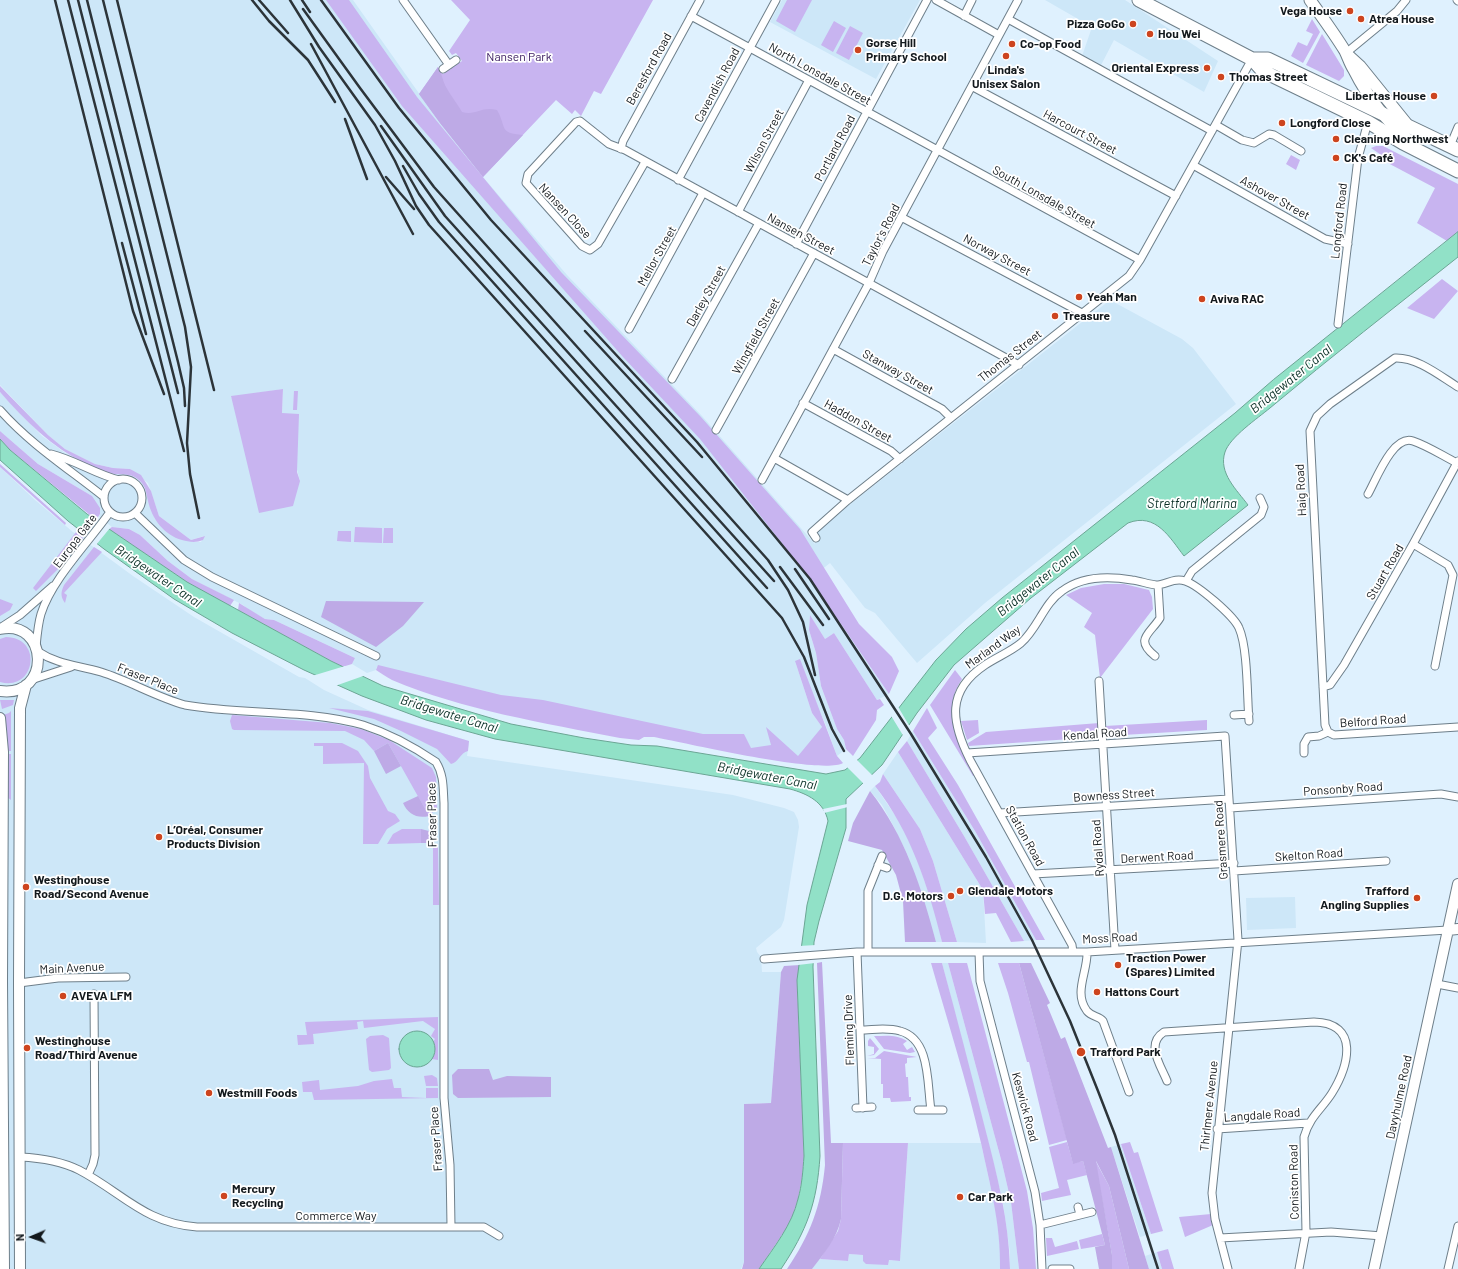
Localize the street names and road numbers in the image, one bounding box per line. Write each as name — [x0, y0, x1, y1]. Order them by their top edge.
street label: Beresford Road — [623, 30, 675, 108]
street label: North Lonsdale Street — [766, 40, 874, 108]
street label: Cavendish Road — [691, 45, 743, 125]
street label: Wilson Street — [741, 107, 787, 175]
street label: Harcourt Street — [1041, 107, 1119, 157]
street label: Portland Road — [811, 112, 859, 184]
street label: South Lonsdale Street — [990, 163, 1098, 231]
street label: Ashover Street — [1238, 173, 1312, 223]
street label: Nansen Close — [536, 180, 594, 242]
street label: Longford Road — [1328, 182, 1350, 260]
street label: Taylor's Road — [859, 201, 903, 269]
street label: Nansen Street — [765, 210, 837, 258]
street label: Mellor Street — [635, 223, 679, 289]
street label: Norway Street — [961, 231, 1033, 279]
street label: Darley Street — [683, 263, 729, 329]
street label: Wingfield Street — [729, 295, 783, 377]
street label: Thomas Street — [975, 327, 1045, 385]
street label: Stanway Street — [860, 347, 936, 397]
street label: Haddon Street — [822, 396, 894, 446]
street label: Haig Road — [1292, 463, 1310, 517]
street label: Europa Gate — [50, 511, 100, 571]
street label: Stuart Road — [1363, 542, 1407, 602]
street label: Marland Way — [963, 622, 1023, 672]
street label: Fraser Place — [115, 660, 181, 698]
street label: Belford Road — [1339, 711, 1407, 731]
street label: Kendal Road — [1062, 725, 1128, 743]
street label: Ponsonby Road — [1303, 779, 1383, 799]
street label: Fraser Place — [424, 783, 440, 847]
street label: Bowness Street — [1073, 785, 1155, 805]
street label: Grasmere Road — [1211, 800, 1231, 880]
street label: Station Road — [1003, 803, 1047, 869]
street label: Rydal Road — [1089, 819, 1107, 877]
street label: Skelton Road — [1275, 845, 1343, 865]
street label: Derwent Road — [1120, 848, 1194, 866]
street label: Moss Road — [1082, 929, 1138, 947]
street label: Main Avenue — [39, 959, 105, 977]
street label: Fleming Drive — [841, 994, 857, 1066]
street label: Davyhulme Road — [1383, 1054, 1415, 1140]
street label: Thirlmere Avenue — [1197, 1060, 1221, 1152]
street label: Keswick Road — [1009, 1070, 1041, 1144]
street label: Langdale Road — [1223, 1105, 1301, 1125]
street label: Fraser Place — [427, 1106, 445, 1172]
street label: Coniston Road — [1286, 1144, 1302, 1220]
street label: Commerce Way — [296, 1209, 376, 1223]

